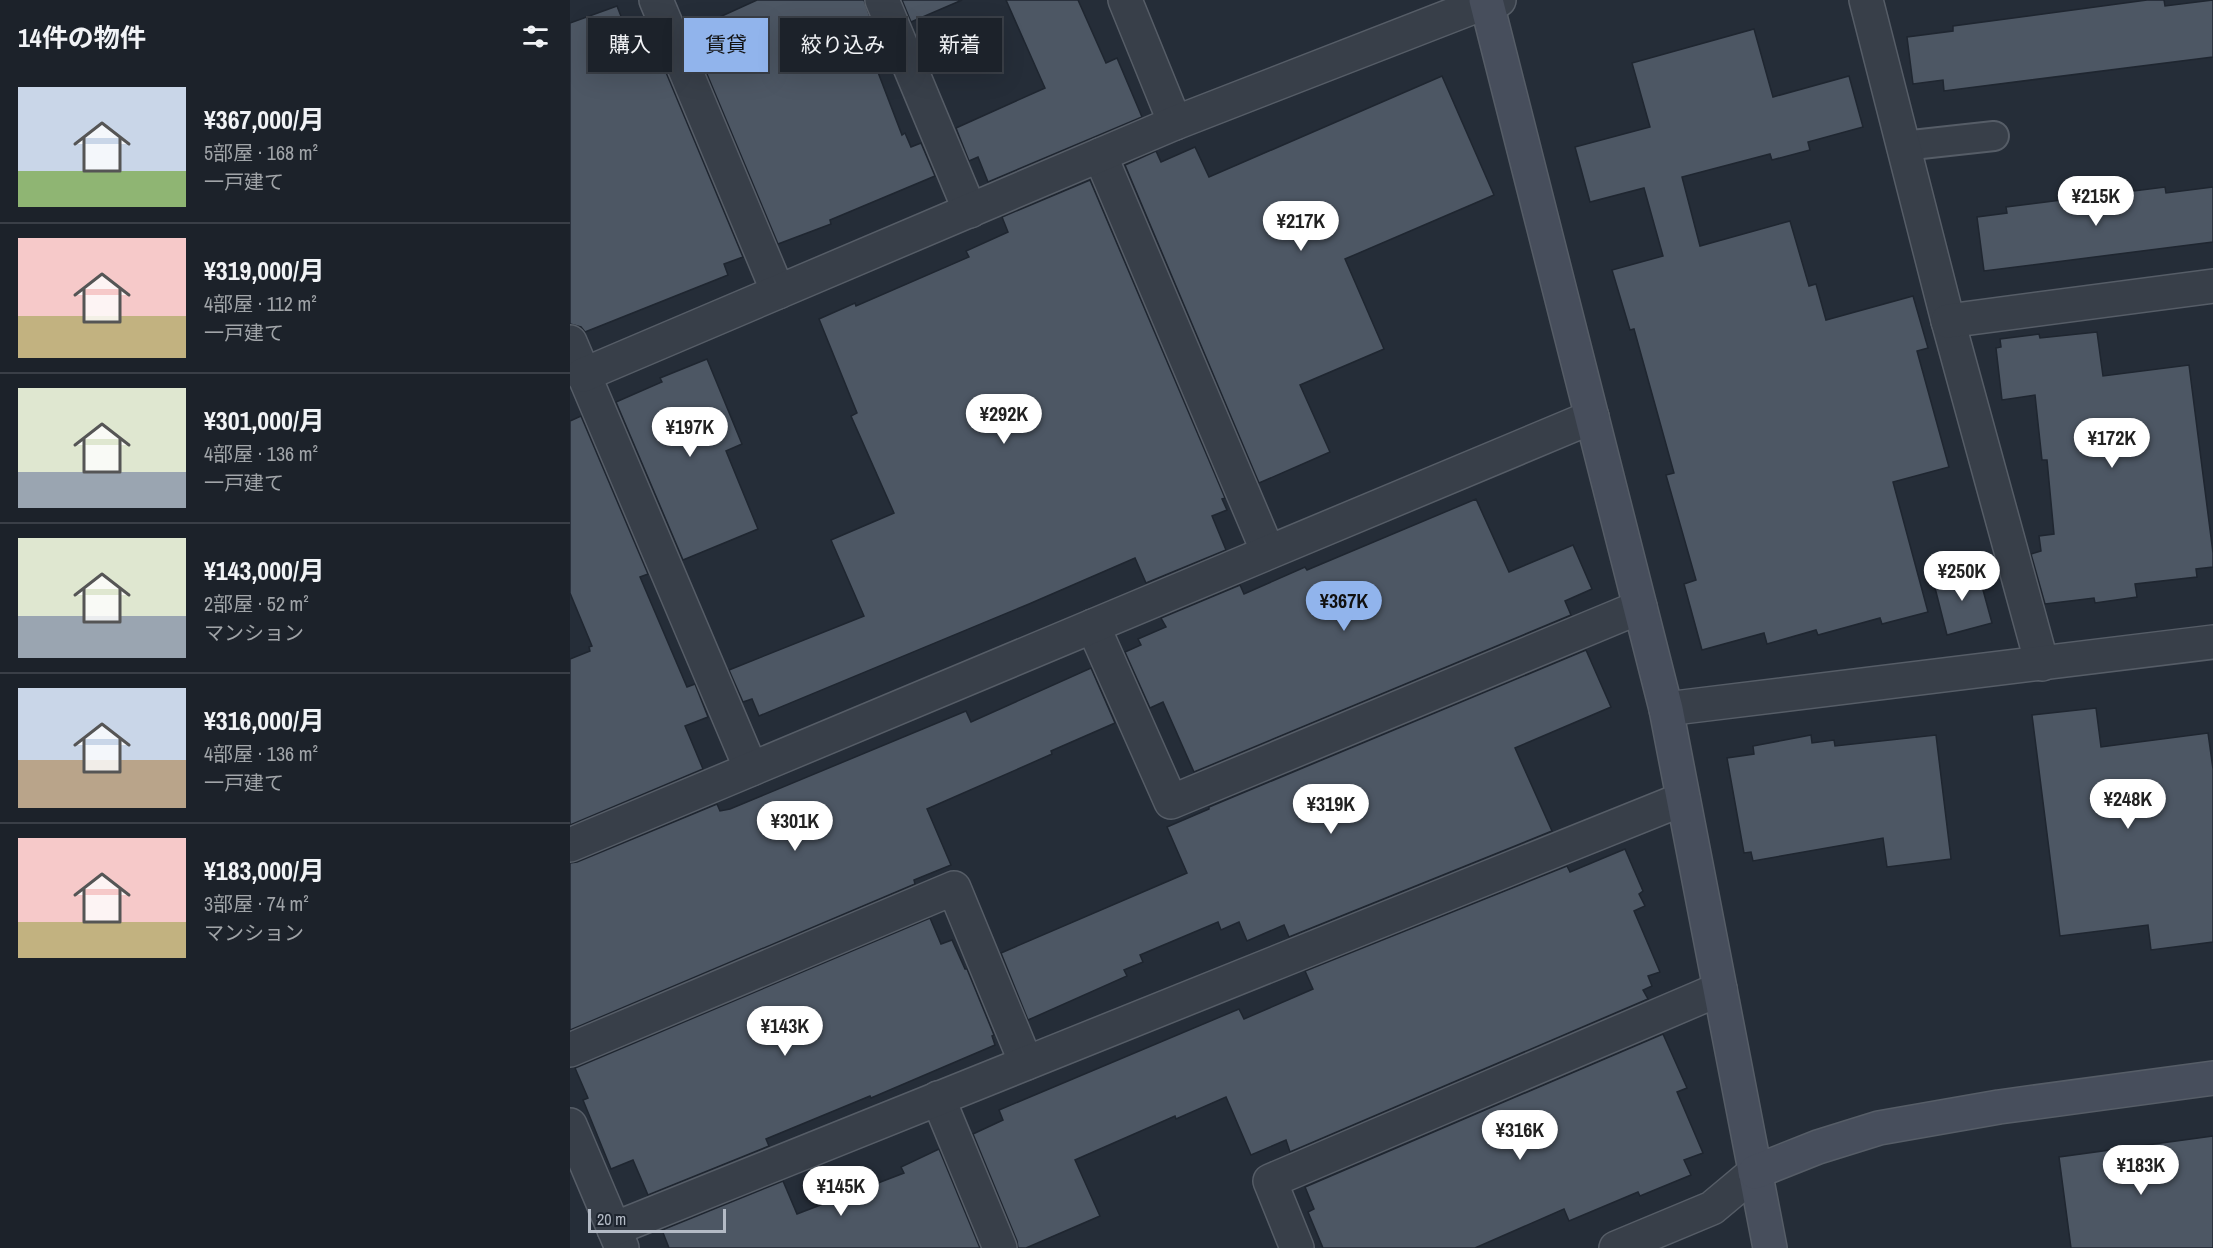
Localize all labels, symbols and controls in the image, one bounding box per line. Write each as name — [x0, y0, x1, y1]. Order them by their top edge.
chip: 購入 — [588, 18, 672, 72]
chip: 賃貸 — [684, 18, 768, 72]
chip: 絞り込み — [780, 18, 906, 72]
chip: 新着 — [918, 18, 1002, 72]
text: 14件の物件 — [18, 20, 146, 55]
icon: filters — [519, 20, 552, 53]
text: ¥367,000/月 — [204, 102, 325, 137]
icon: home — [66, 111, 138, 183]
text: 5部屋 · 168 m² — [204, 139, 318, 166]
text: 一戸建て — [204, 168, 284, 195]
pin: ¥215K — [2054, 176, 2138, 227]
text: ¥215K — [2072, 182, 2120, 209]
pin: ¥217K — [1259, 201, 1343, 252]
text: ¥217K — [1277, 207, 1325, 234]
text: ¥319,000/月 — [204, 253, 325, 288]
icon: home — [66, 262, 138, 334]
text: 4部屋 · 112 m² — [204, 290, 317, 317]
text: 一戸建て — [204, 319, 284, 346]
pin: ¥292K — [962, 394, 1046, 445]
text: ¥292K — [980, 400, 1028, 427]
text: ¥301,000/月 — [204, 403, 325, 438]
pin: ¥197K — [648, 407, 732, 458]
icon: home — [66, 412, 138, 484]
text: ¥197K — [666, 413, 714, 440]
pin: ¥172K — [2070, 418, 2154, 469]
text: ¥172K — [2088, 424, 2136, 451]
text: 4部屋 · 136 m² — [204, 440, 318, 467]
text: 一戸建て — [204, 469, 284, 496]
pin: ¥250K — [1920, 551, 2004, 602]
text: ¥143,000/月 — [204, 553, 325, 588]
text: ¥250K — [1938, 557, 1986, 584]
icon: home — [66, 562, 138, 634]
pin: ¥367K — [1302, 581, 1386, 632]
text: ¥367K — [1320, 587, 1368, 614]
text: 2部屋 · 52 m² — [204, 590, 309, 617]
text: マンション — [204, 619, 304, 646]
text: ¥316,000/月 — [204, 703, 325, 738]
icon: home — [66, 712, 138, 784]
text: 4部屋 · 136 m² — [204, 740, 318, 767]
text: 一戸建て — [204, 769, 284, 796]
pin: ¥248K — [2086, 779, 2170, 830]
pin: ¥319K — [1289, 784, 1373, 835]
text: ¥248K — [2104, 785, 2152, 812]
text: ¥319K — [1307, 790, 1355, 817]
pin: ¥301K — [753, 801, 837, 852]
text: ¥301K — [771, 807, 819, 834]
text: ¥183,000/月 — [204, 853, 325, 888]
icon: home — [66, 862, 138, 934]
text: 3部屋 · 74 m² — [204, 890, 309, 917]
text: マンション — [204, 919, 304, 946]
pin: ¥143K — [743, 1006, 827, 1057]
text: ¥143K — [761, 1012, 809, 1039]
pin: ¥316K — [1478, 1110, 1562, 1161]
text: ¥316K — [1496, 1116, 1544, 1143]
pin: ¥183K — [2099, 1145, 2183, 1196]
text: ¥183K — [2117, 1151, 2165, 1178]
pin: ¥145K — [799, 1166, 883, 1217]
text: ¥145K — [817, 1172, 865, 1199]
scale bar — [588, 1206, 726, 1234]
text: 20 m — [597, 1208, 626, 1230]

